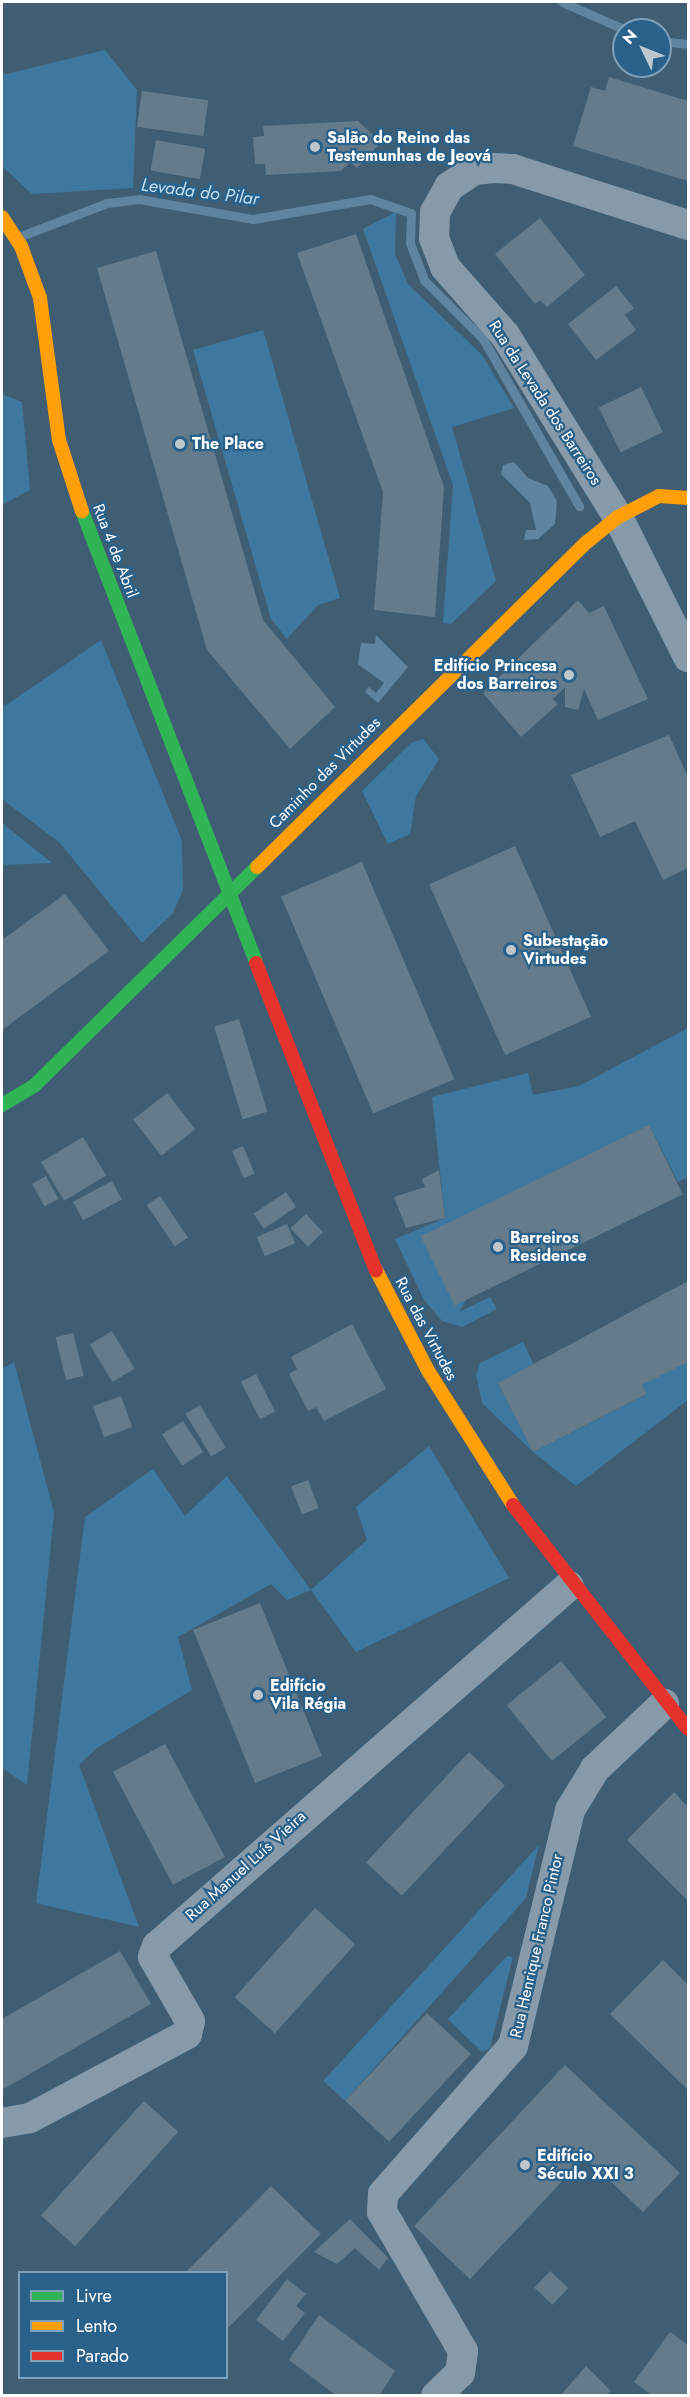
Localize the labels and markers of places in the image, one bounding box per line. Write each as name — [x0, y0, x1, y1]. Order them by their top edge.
place label: Salão do Reino das Testemunhas de Jeová — [327, 128, 491, 166]
marker: Salão do Reino das Testemunhas de Jeová — [308, 140, 322, 154]
place label: The Place — [192, 434, 264, 454]
marker: The Place — [173, 437, 187, 451]
place label: Edifício Princesa dos Barreiros — [434, 656, 557, 694]
marker: Edifício Princesa dos Barreiros — [562, 668, 576, 682]
place label: Subestação Virtudes — [523, 931, 608, 969]
marker: Subestação Virtudes — [504, 943, 518, 957]
place label: Barreiros Residence — [510, 1228, 587, 1266]
marker: Barreiros Residence — [491, 1240, 505, 1254]
place label: Edifício Vila Régia — [270, 1676, 346, 1714]
marker: Edifício Vila Régia — [251, 1688, 265, 1702]
place label: Edifício Século XXI 3 — [537, 2146, 634, 2184]
marker: Edifício Século XXI 3 — [518, 2158, 532, 2172]

